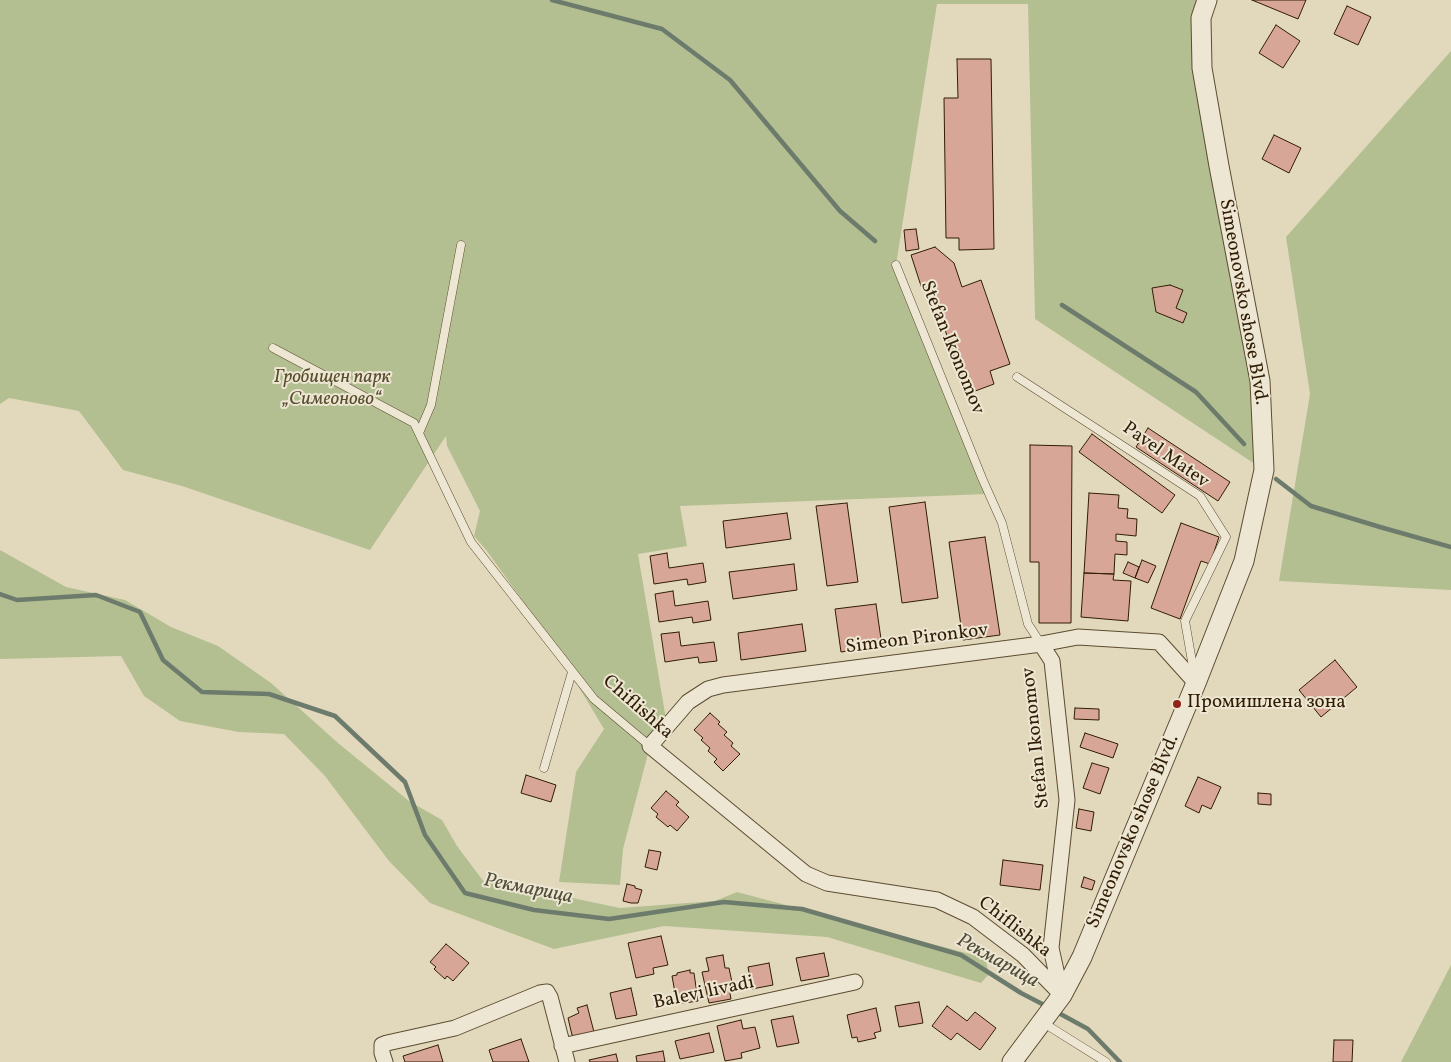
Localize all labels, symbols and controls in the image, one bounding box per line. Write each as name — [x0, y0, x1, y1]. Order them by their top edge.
street label: Simeonovsko shose Blvd. — [1213, 197, 1271, 407]
street label: Stefan Ikonomov — [914, 278, 988, 418]
park label: Гробищен парк „Симеоново“ — [274, 368, 390, 412]
street label: Pavel Matev — [1117, 418, 1213, 494]
street label: Simeon Pironkov — [844, 620, 990, 660]
street label: Stefan Ikonomov — [1018, 666, 1056, 810]
street label: Chiflishka — [597, 671, 677, 745]
place label: Промишлена зона — [1187, 693, 1346, 715]
marker: Промишлена зона — [1171, 698, 1183, 710]
street label: Simeonovsko shose Blvd. — [1083, 732, 1185, 932]
water label: Рекмарица — [481, 870, 575, 910]
street label: Chiflishka — [973, 892, 1055, 964]
water label: Рекмарица — [952, 930, 1042, 994]
street label: Balevi livadi — [651, 972, 757, 1016]

